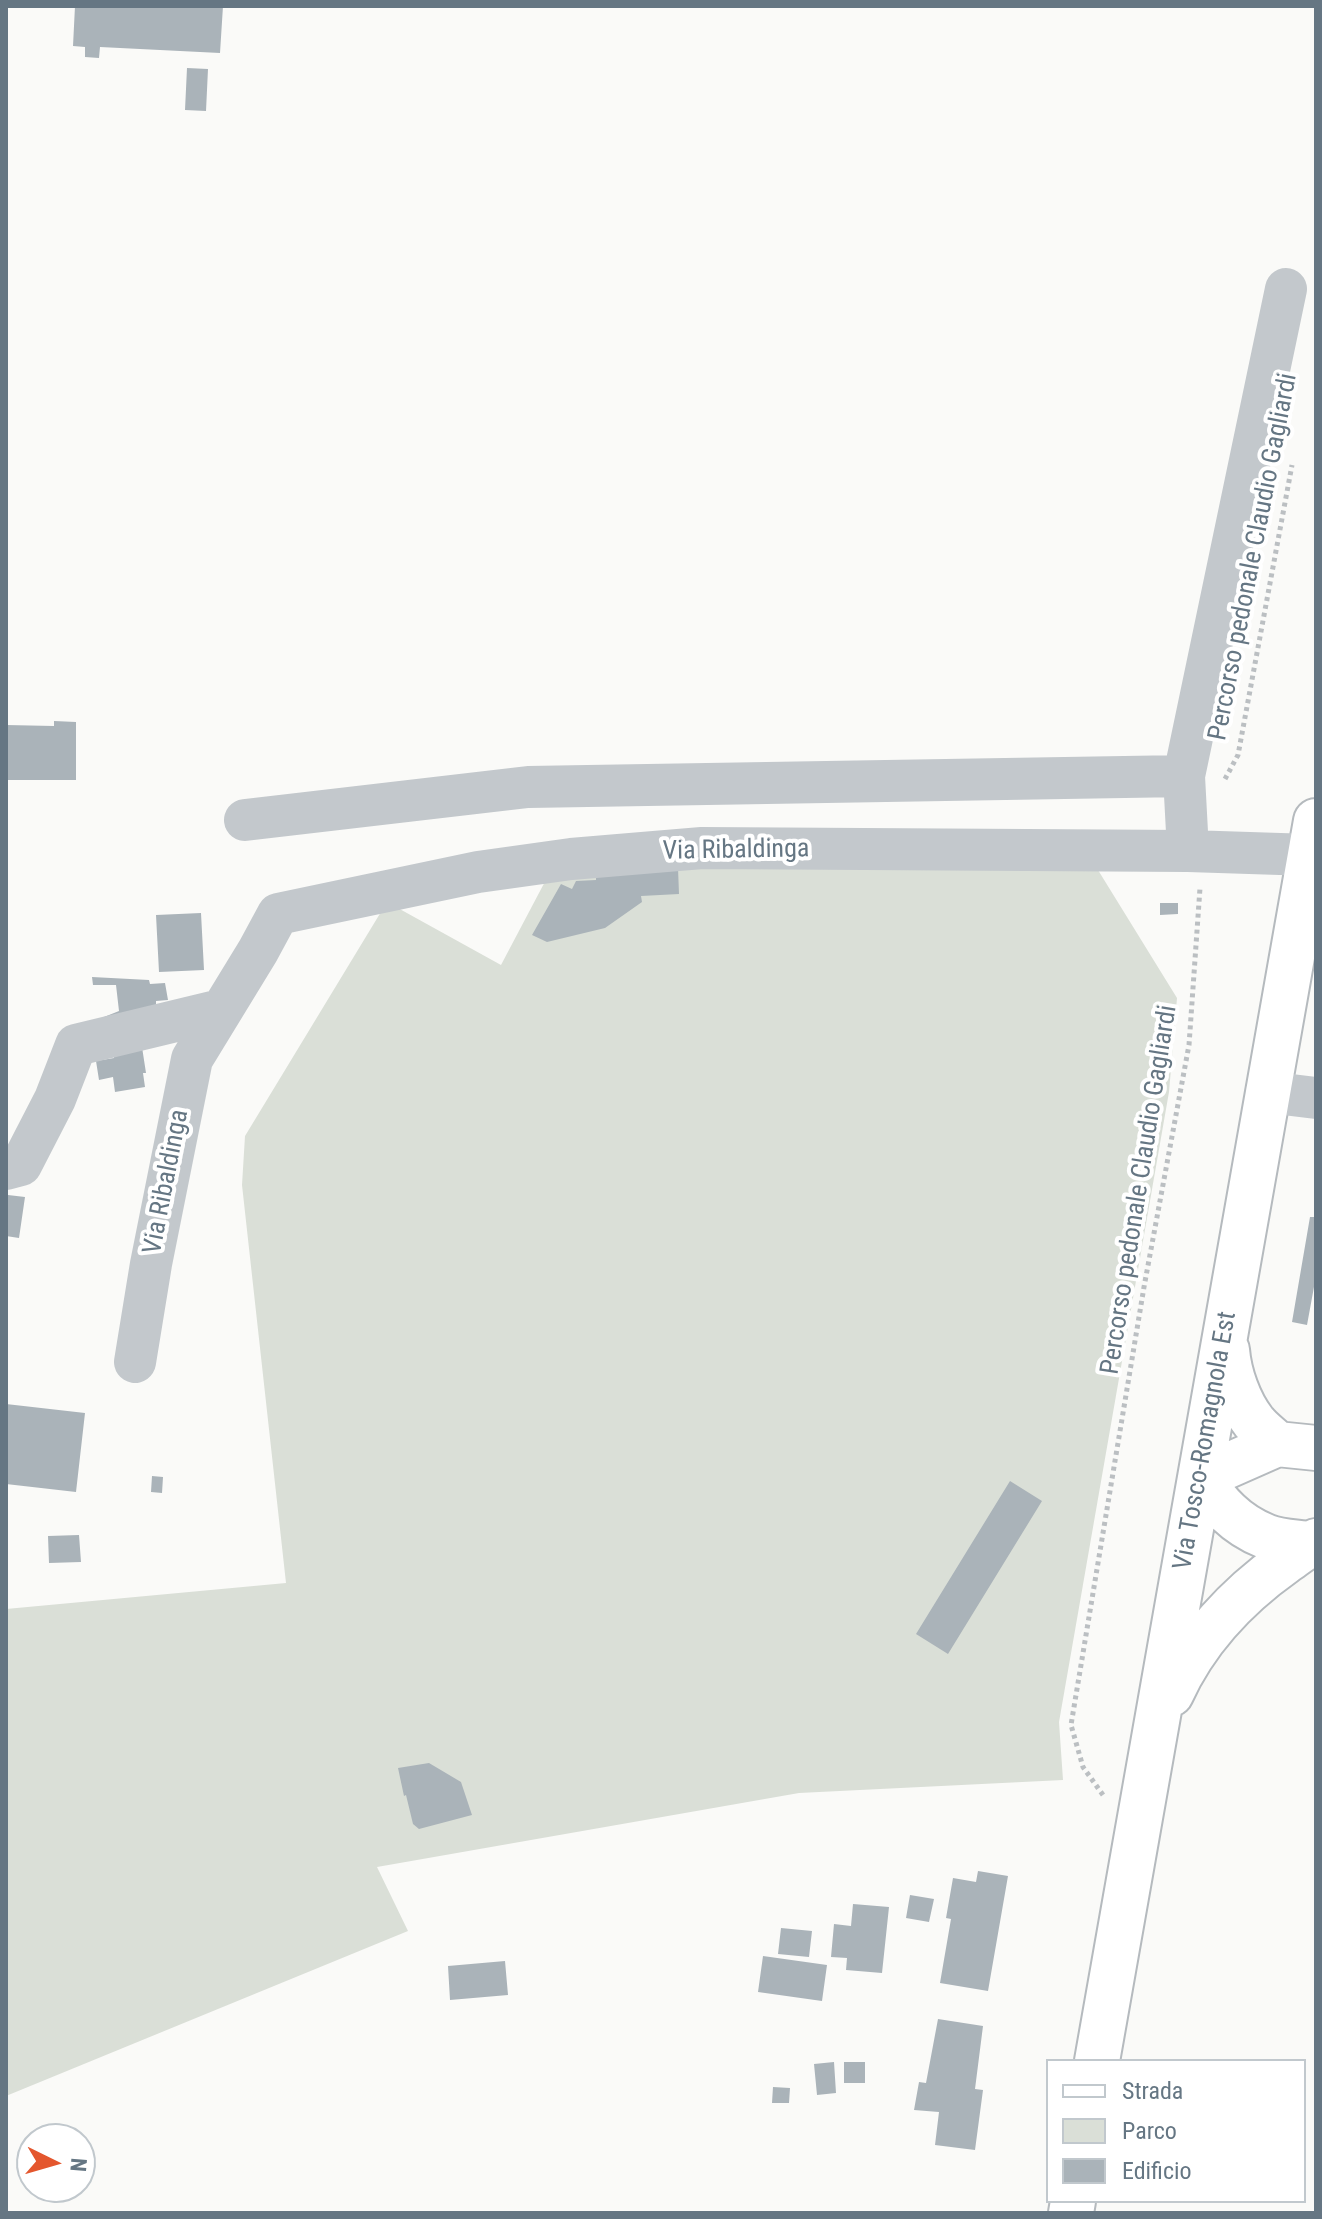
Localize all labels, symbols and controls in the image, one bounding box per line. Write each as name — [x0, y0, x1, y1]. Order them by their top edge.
street label: Percorso pedonale Claudio Gagliardi — [1203, 371, 1305, 743]
street label: Via Ribaldinga — [662, 834, 810, 868]
street label: Percorso pedonale Claudio Gagliardi — [1095, 1003, 1185, 1377]
street label: Via Ribaldinga — [138, 1107, 196, 1257]
street label: Via Tosco-Romagnola Est — [1168, 1309, 1244, 1573]
legend — [1046, 2059, 1306, 2203]
text: Strada — [1122, 2077, 1183, 2105]
text: Parco — [1122, 2117, 1177, 2145]
north arrow — [16, 2123, 96, 2203]
text: N — [65, 2157, 91, 2173]
text: Edificio — [1122, 2157, 1192, 2185]

